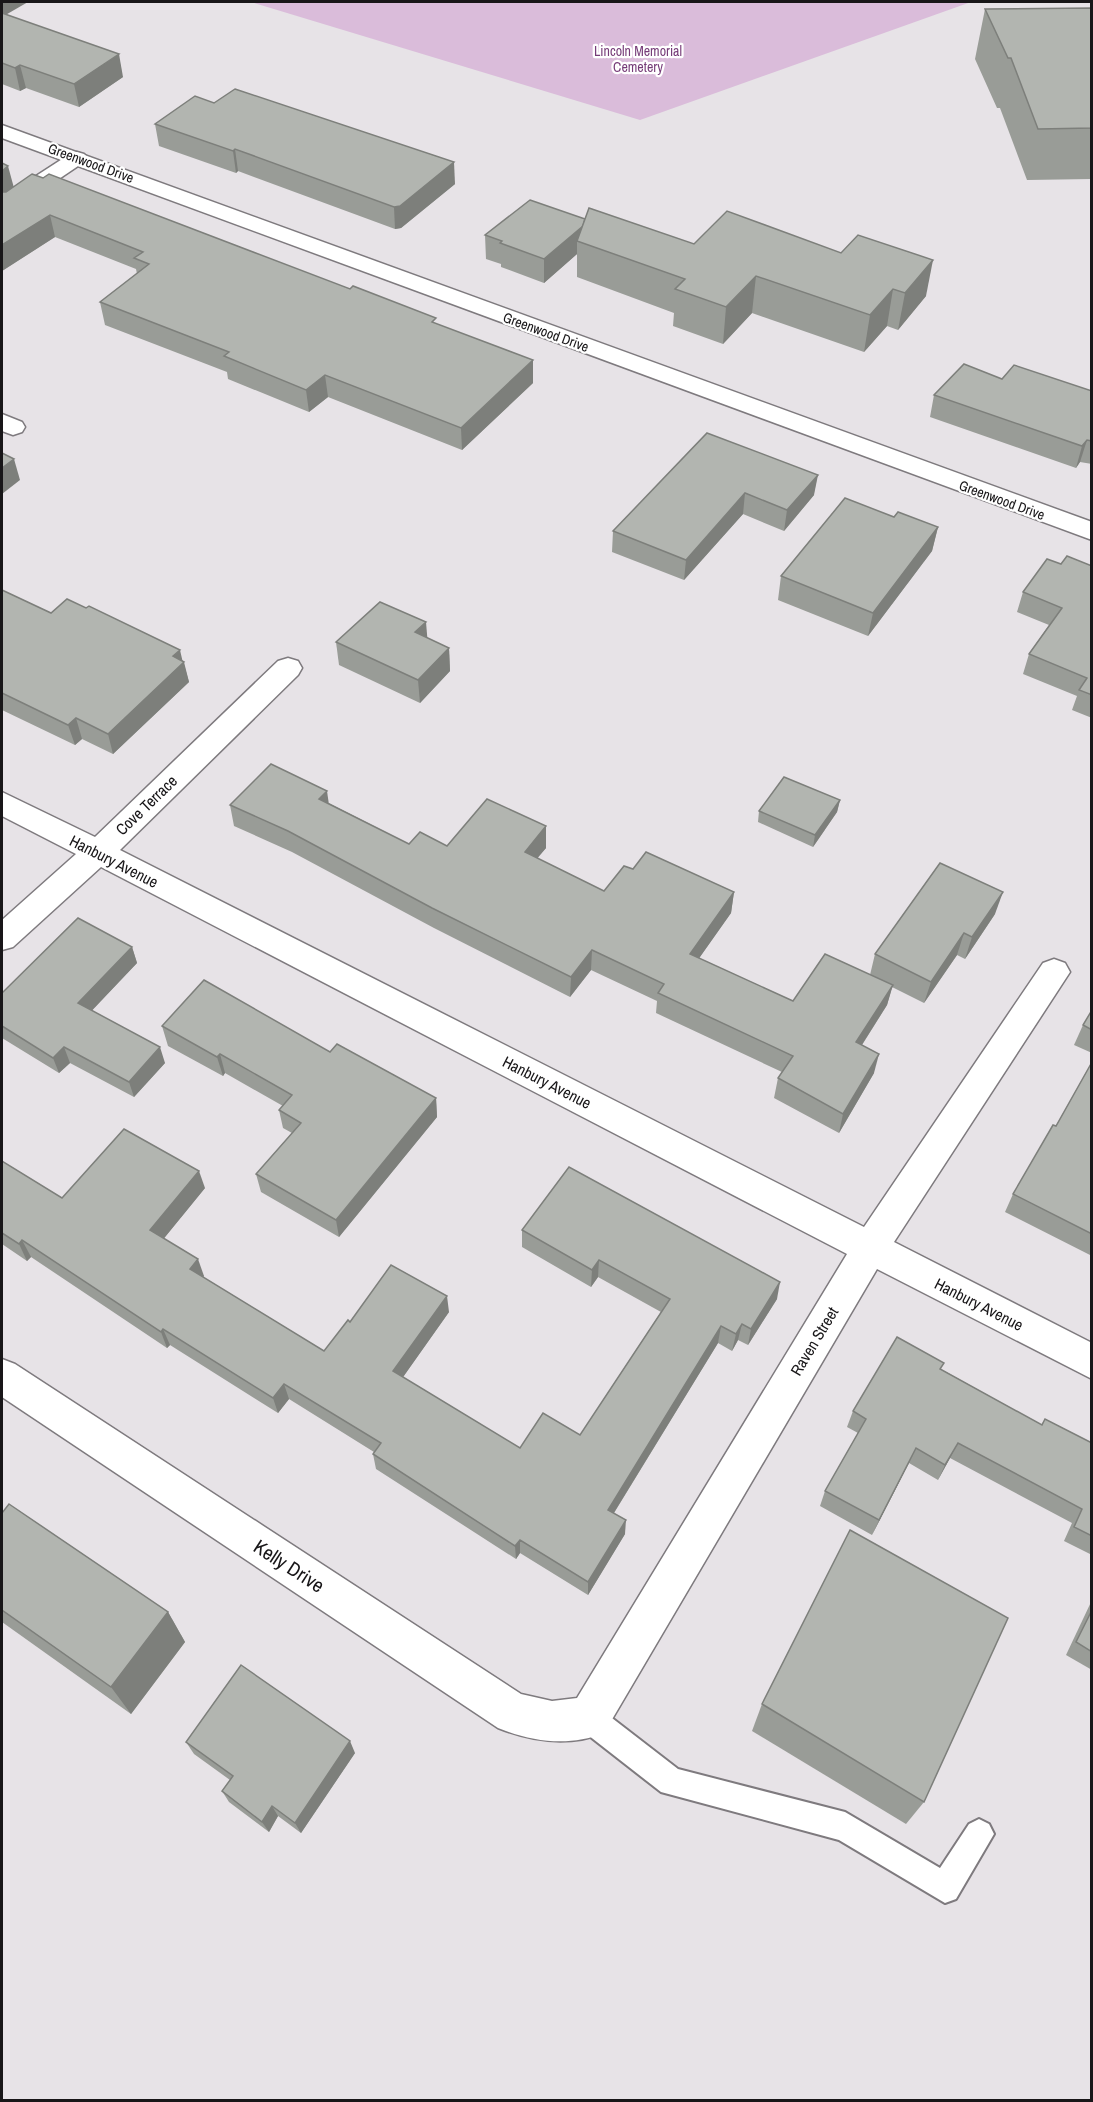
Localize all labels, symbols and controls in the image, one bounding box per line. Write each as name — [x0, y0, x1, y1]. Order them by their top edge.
park label: Lincoln Memorial Cemetery — [594, 42, 682, 76]
street label: Greenwood Drive — [46, 139, 136, 187]
street label: Greenwood Drive — [501, 308, 591, 356]
street label: Greenwood Drive — [957, 476, 1047, 524]
street label: Cove Terrace — [110, 770, 182, 840]
street label: Hanbury Avenue — [66, 829, 162, 893]
street label: Hanbury Avenue — [499, 1050, 595, 1114]
street label: Hanbury Avenue — [931, 1272, 1027, 1336]
street label: Raven Street — [785, 1302, 843, 1379]
street label: Kelly Drive — [249, 1533, 330, 1598]

